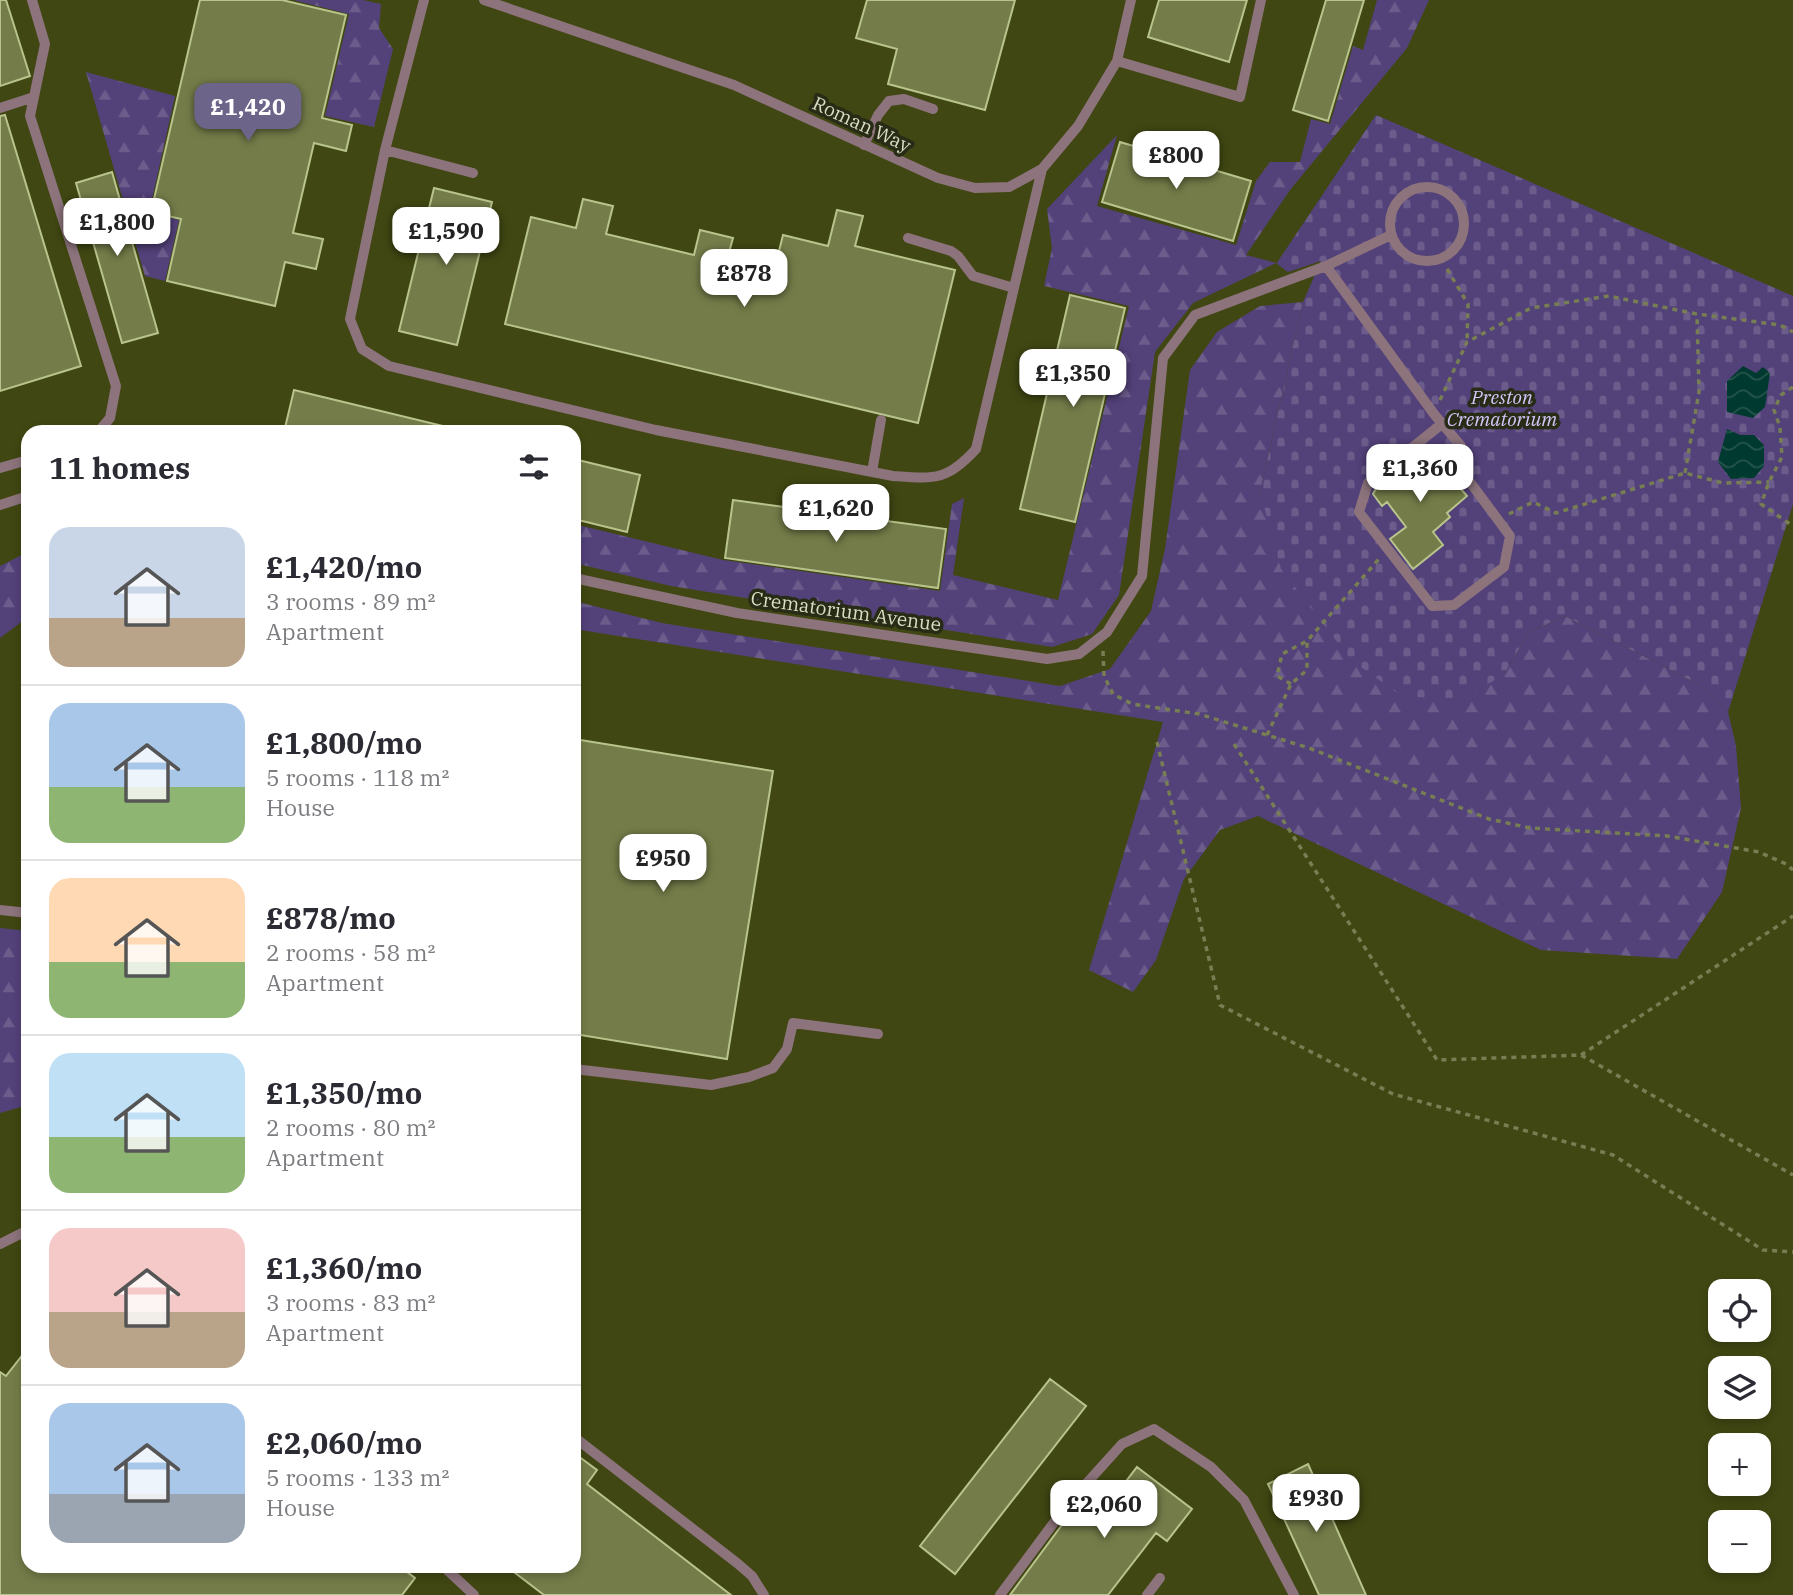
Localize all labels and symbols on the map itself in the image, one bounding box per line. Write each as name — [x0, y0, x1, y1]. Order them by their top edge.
pin: £1,420 — [191, 83, 305, 143]
street label: Roman Way — [809, 91, 916, 158]
pin: £800 — [1135, 132, 1217, 191]
pin: £1,800 — [60, 198, 174, 258]
pin: £1,590 — [389, 208, 503, 267]
pin: £878 — [703, 250, 785, 309]
pin: £1,350 — [1016, 350, 1130, 409]
park label: Preston Crematorium — [1447, 385, 1557, 431]
pin: £1,360 — [1363, 444, 1477, 504]
pin: £1,620 — [779, 484, 893, 544]
street label: Crematorium Avenue — [749, 586, 943, 636]
pin: £950 — [622, 834, 704, 894]
pin: £930 — [1275, 1474, 1357, 1534]
pin: £2,060 — [1047, 1480, 1161, 1540]

